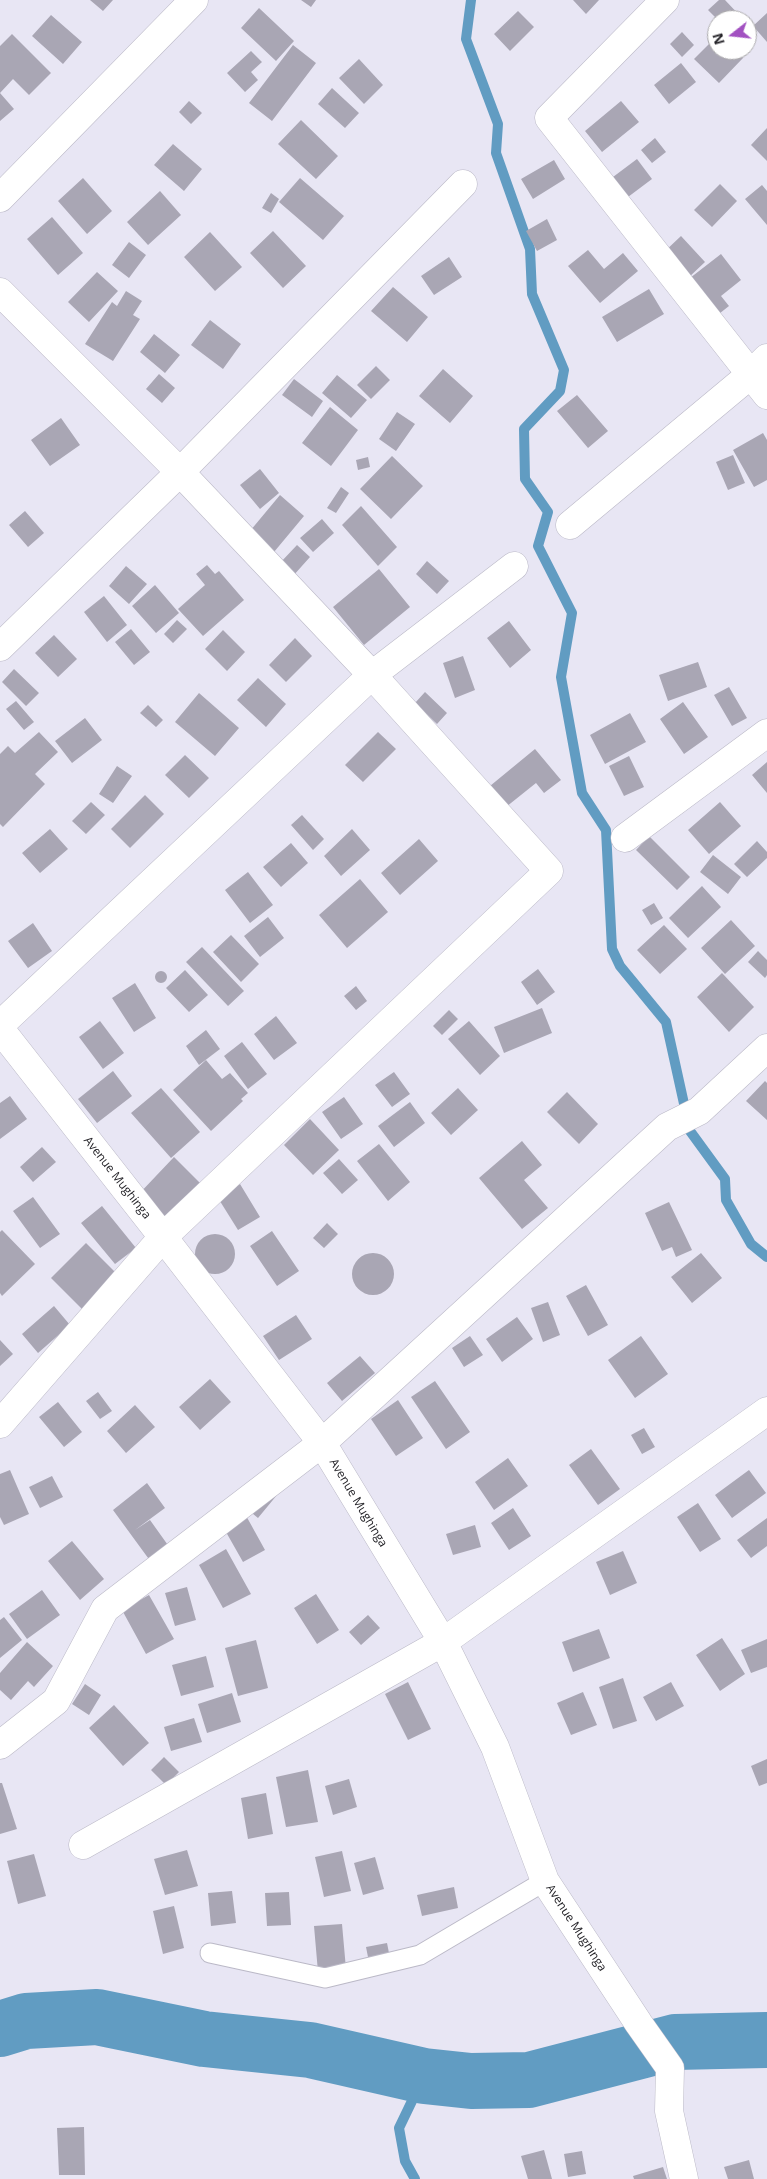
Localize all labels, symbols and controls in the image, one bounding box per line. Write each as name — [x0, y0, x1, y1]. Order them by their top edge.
north arrow — [707, 10, 757, 60]
text: N — [707, 31, 729, 47]
street label: Avenue Mughinga — [80, 1134, 154, 1222]
street label: Avenue Mughinga — [326, 1456, 390, 1550]
street label: Avenue Mughinga — [543, 1882, 609, 1974]

